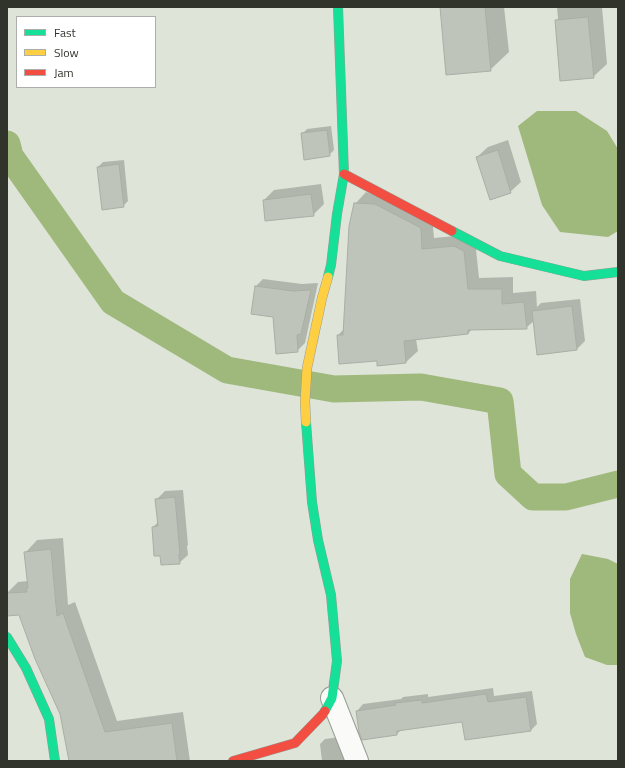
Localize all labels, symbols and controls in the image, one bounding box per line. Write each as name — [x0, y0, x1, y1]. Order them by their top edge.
legend — [16, 16, 156, 88]
text: Fast — [54, 23, 76, 42]
text: Slow — [54, 43, 79, 62]
text: Jam — [54, 63, 74, 82]

